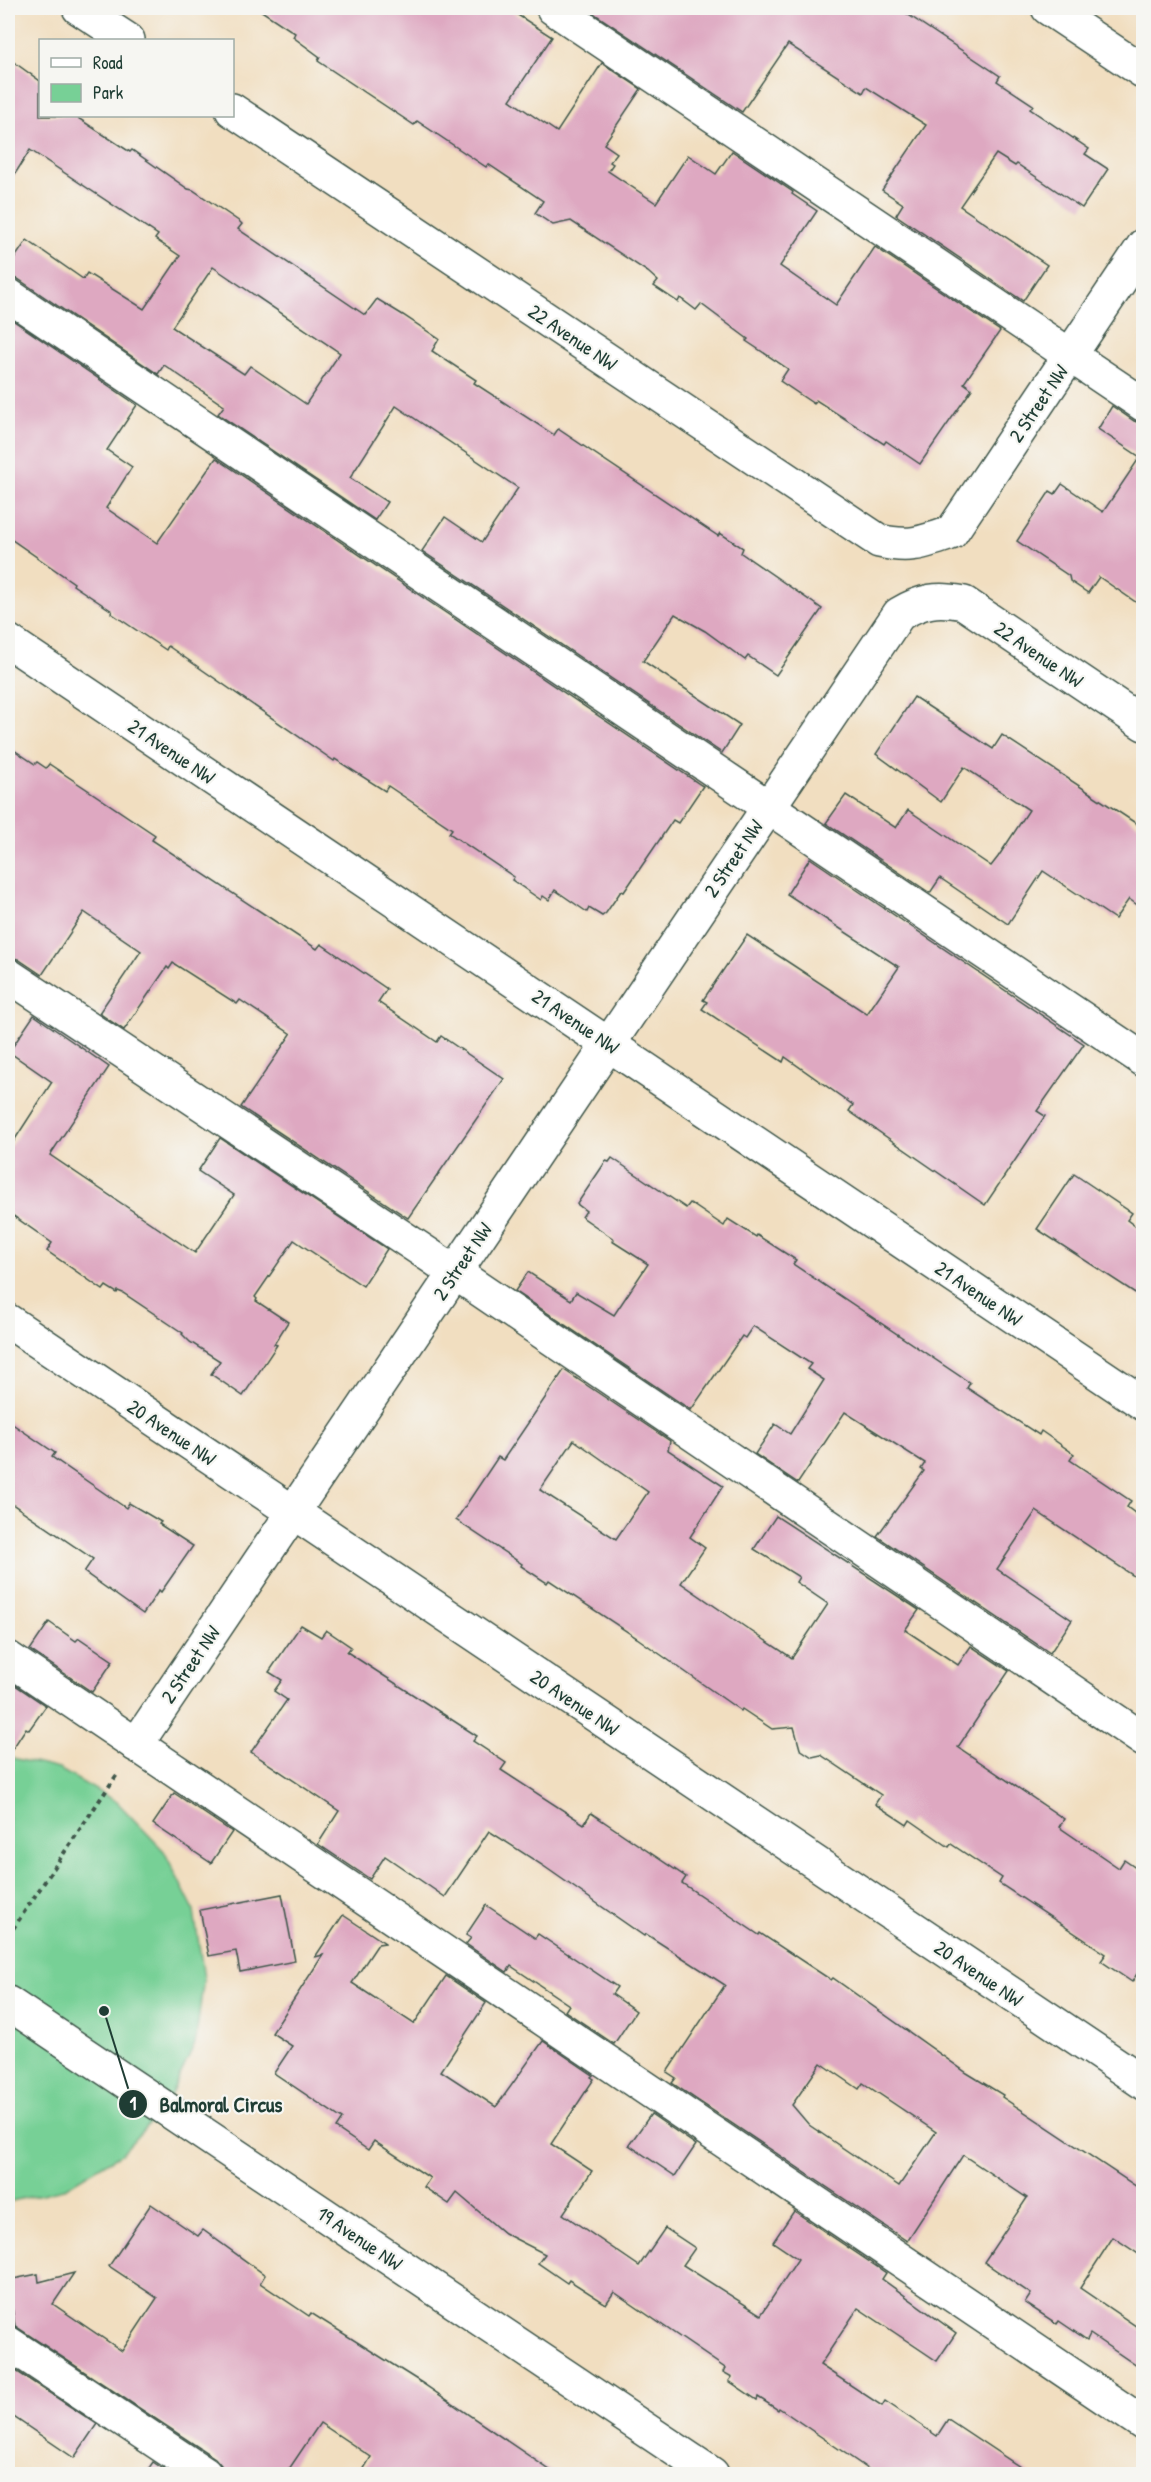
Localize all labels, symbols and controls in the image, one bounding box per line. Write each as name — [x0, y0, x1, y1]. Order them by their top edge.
legend — [39, 39, 234, 117]
text: Road — [93, 50, 123, 75]
text: Park — [93, 80, 124, 105]
street label: 22 Avenue NW — [523, 297, 623, 377]
street label: 2 Street NW — [1002, 358, 1074, 447]
street label: 22 Avenue NW — [989, 614, 1089, 694]
street label: 21 Avenue NW — [123, 712, 221, 790]
street label: 2 Street NW — [697, 813, 769, 902]
street label: 21 Avenue NW — [527, 982, 625, 1060]
street label: 2 Street NW — [426, 1216, 498, 1305]
street label: 21 Avenue NW — [930, 1254, 1028, 1332]
street label: 20 Avenue NW — [123, 1393, 222, 1472]
street label: 2 Street NW — [154, 1619, 226, 1708]
street label: 20 Avenue NW — [526, 1663, 625, 1742]
street label: 20 Avenue NW — [930, 1934, 1029, 2013]
callout: Balmoral Circus — [118, 2085, 294, 2124]
text: Balmoral Circus — [160, 2090, 282, 2119]
text: 1 — [130, 2091, 137, 2116]
street label: 19 Avenue NW — [312, 2200, 409, 2277]

